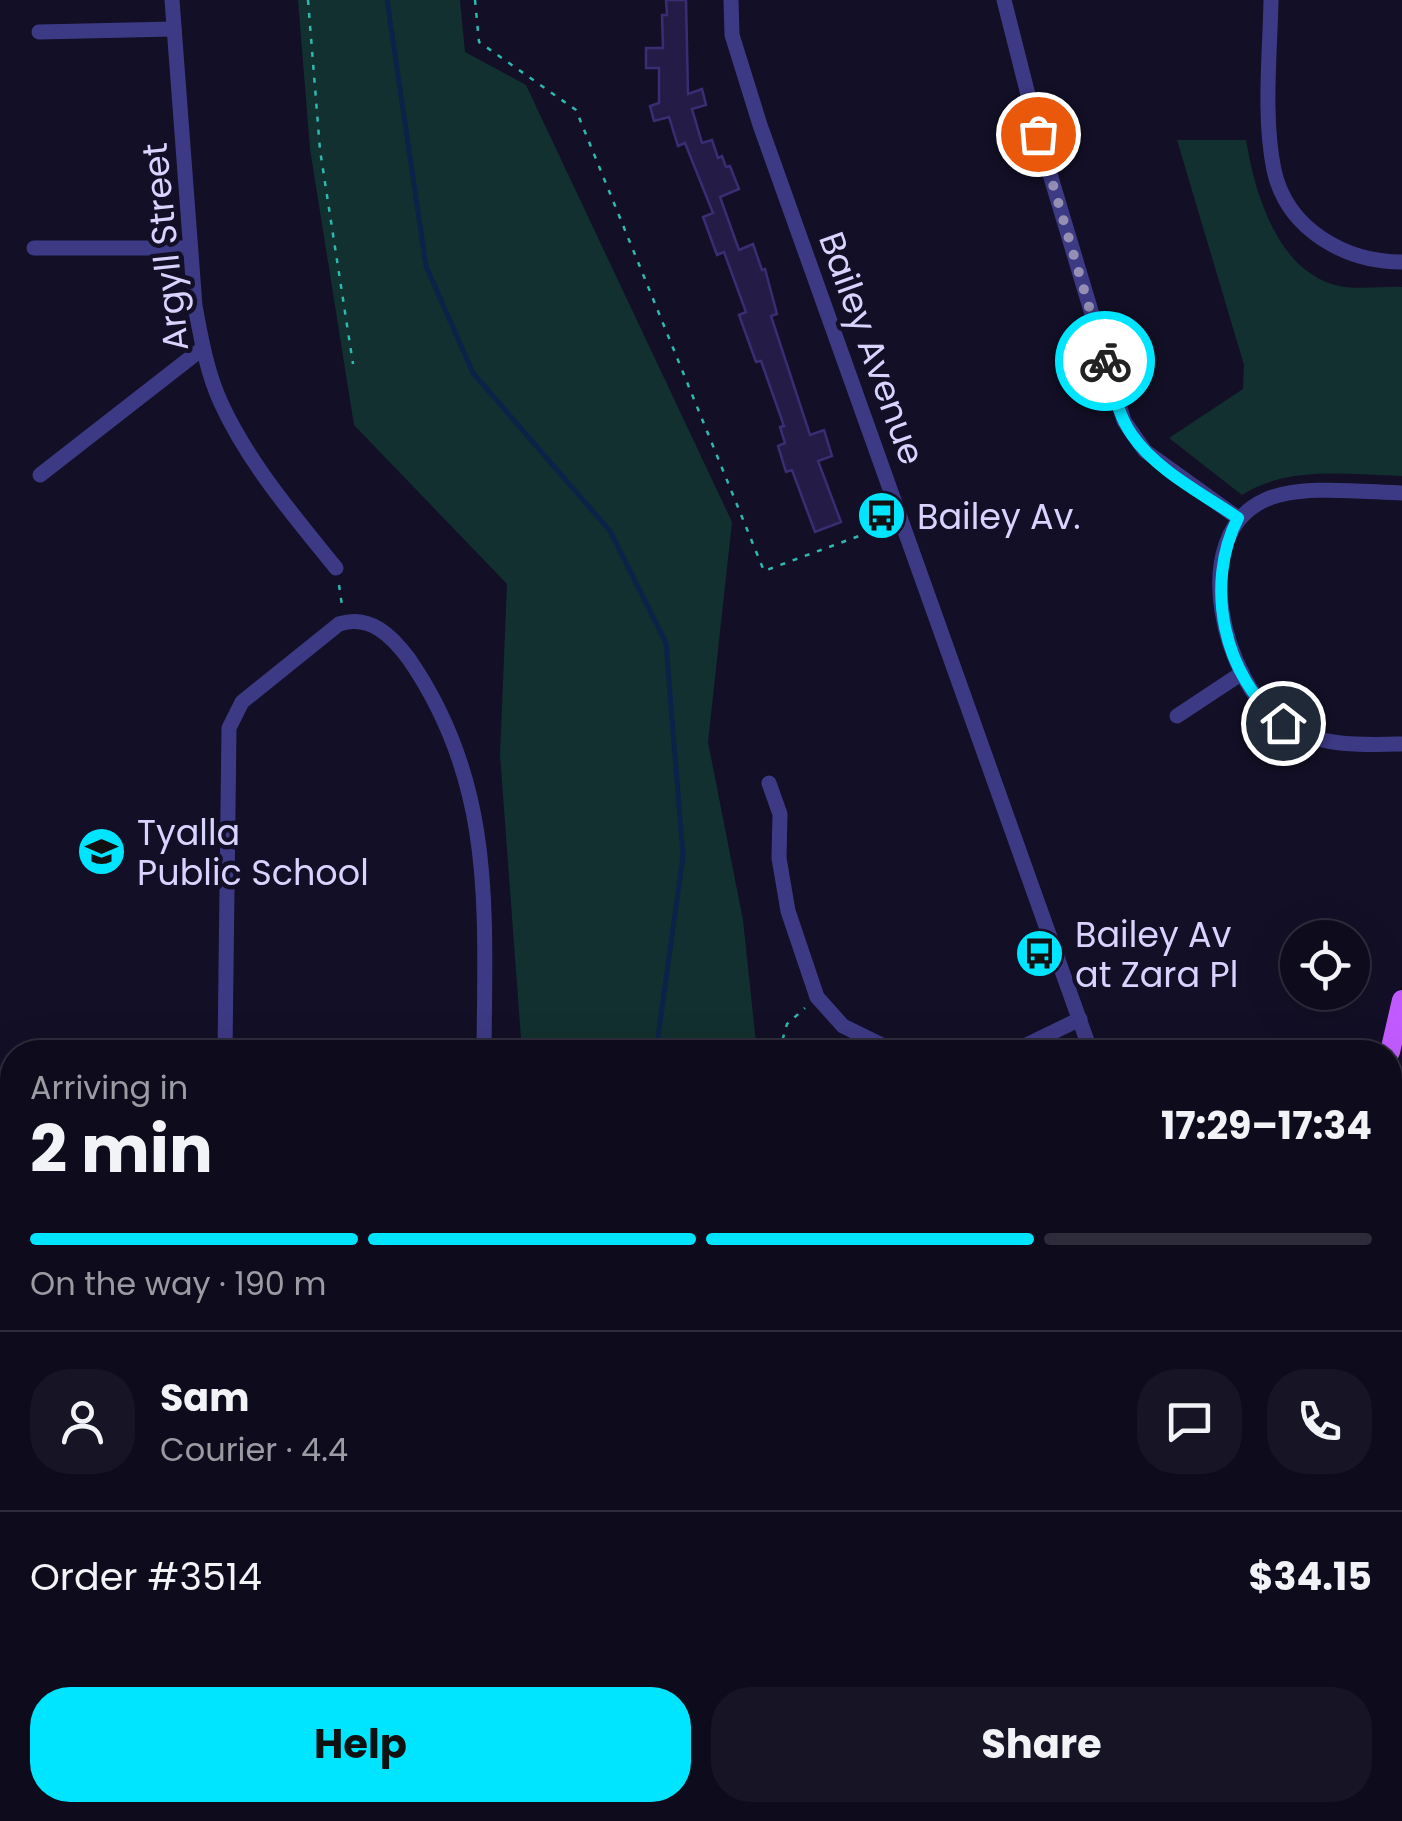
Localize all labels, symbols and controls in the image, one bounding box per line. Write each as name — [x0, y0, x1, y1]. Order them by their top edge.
pin — [996, 92, 1081, 177]
icon: bag — [1011, 107, 1066, 162]
street label: Argyll Street — [130, 140, 200, 354]
street label: Bailey Avenue — [807, 225, 937, 471]
courier — [1055, 311, 1155, 411]
icon: bike — [1078, 334, 1133, 389]
bus stop icon: Bailey Av. — [856, 490, 908, 542]
place label: Bailey Av. — [917, 492, 1081, 541]
pin — [1241, 681, 1326, 766]
icon: home — [1256, 696, 1311, 751]
place label: Tyalla Public School — [137, 808, 369, 897]
school or university icon: Tyalla Public School — [76, 826, 128, 878]
place label: Bailey Av at Zara Pl — [1075, 910, 1238, 999]
map controls — [1280, 920, 1370, 1010]
button: locate — [1280, 920, 1370, 1010]
bus stop icon: Bailey Av at Zara Pl — [1014, 928, 1066, 980]
text: Arriving in — [30, 1065, 188, 1110]
text: 17:29–17:34 — [1161, 1099, 1372, 1152]
text: 2 min — [30, 1104, 213, 1195]
text: On the way · 190 m — [30, 1261, 326, 1306]
button: person — [30, 1369, 135, 1474]
button: chat — [1137, 1369, 1242, 1474]
button: phone — [1267, 1369, 1372, 1474]
text: Sam — [160, 1371, 249, 1424]
text: Courier · 4.4 — [160, 1427, 348, 1472]
text: Order #3514 — [30, 1550, 262, 1603]
text: $34.15 — [1249, 1550, 1372, 1603]
button: Help — [30, 1687, 691, 1802]
button: Share — [711, 1687, 1372, 1802]

